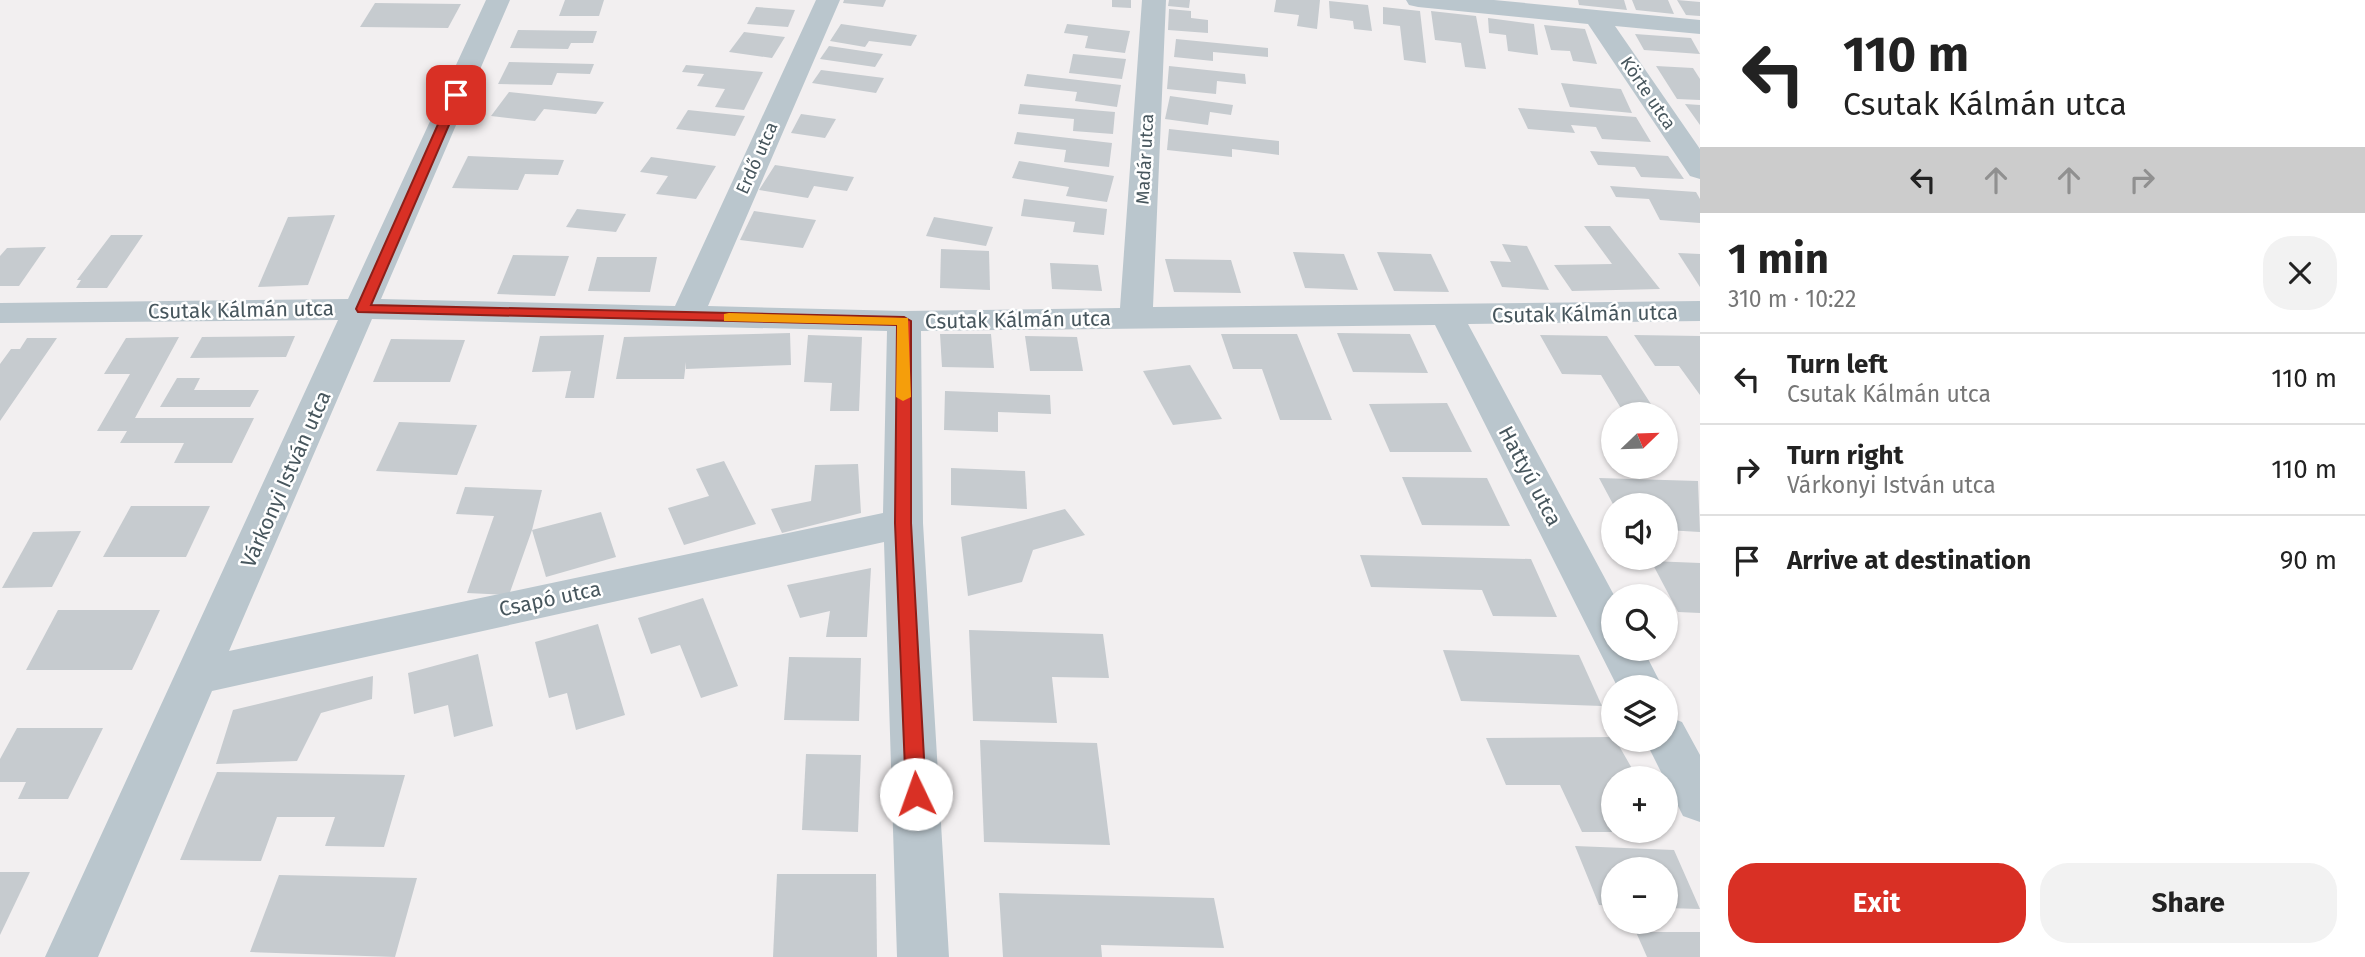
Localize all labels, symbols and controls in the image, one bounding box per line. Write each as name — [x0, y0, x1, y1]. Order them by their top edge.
text: 110 m — [1843, 25, 1969, 84]
icon: left — [1728, 28, 1819, 119]
street label: Körte utca — [1616, 52, 1680, 134]
pin — [426, 65, 486, 125]
icon: arrive — [437, 76, 475, 114]
text: Csutak Kálmán utca — [1843, 85, 2127, 123]
street label: Madár utca — [1132, 113, 1158, 205]
street label: Erdő utca — [731, 118, 783, 198]
icon: left — [1904, 161, 1942, 199]
icon: ahead — [1977, 161, 2015, 199]
icon: ahead — [2050, 161, 2088, 199]
icon: right — [2123, 161, 2161, 199]
text: 1 min — [1728, 234, 1829, 284]
button: close — [2263, 236, 2337, 310]
text: 310 m · 10:22 — [1728, 285, 1856, 313]
street label: Csutak Kálmán utca — [148, 295, 334, 325]
street label: Csutak Kálmán utca — [1492, 299, 1678, 329]
street label: Csutak Kálmán utca — [925, 305, 1111, 335]
text: Turn left — [1787, 349, 1888, 380]
icon: left — [1728, 360, 1766, 398]
text: 110 m — [2271, 363, 2337, 394]
text: Csutak Kálmán utca — [1787, 380, 1991, 408]
street label: Várkonyi István utca — [235, 387, 337, 571]
north arrow — [1601, 402, 1678, 480]
map controls — [1601, 402, 1678, 934]
street label: Hattyú utca — [1493, 422, 1567, 530]
text: Turn right — [1787, 440, 1904, 471]
icon: right — [1728, 451, 1766, 489]
text: 110 m — [2271, 454, 2337, 485]
text: Várkonyi István utca — [1787, 471, 1996, 499]
button: sound — [1601, 493, 1678, 570]
icon: arrive — [1728, 542, 1766, 580]
text: Arrive at destination — [1787, 545, 2031, 576]
text: 90 m — [2280, 545, 2337, 576]
street label: Csapó utca — [497, 576, 603, 622]
button: search — [1601, 584, 1678, 661]
button: layers — [1601, 675, 1678, 752]
position arrow — [879, 757, 953, 831]
button: + — [1601, 766, 1678, 843]
button: − — [1601, 857, 1678, 934]
button: Exit — [1728, 863, 2026, 943]
button: Share — [2040, 863, 2337, 943]

